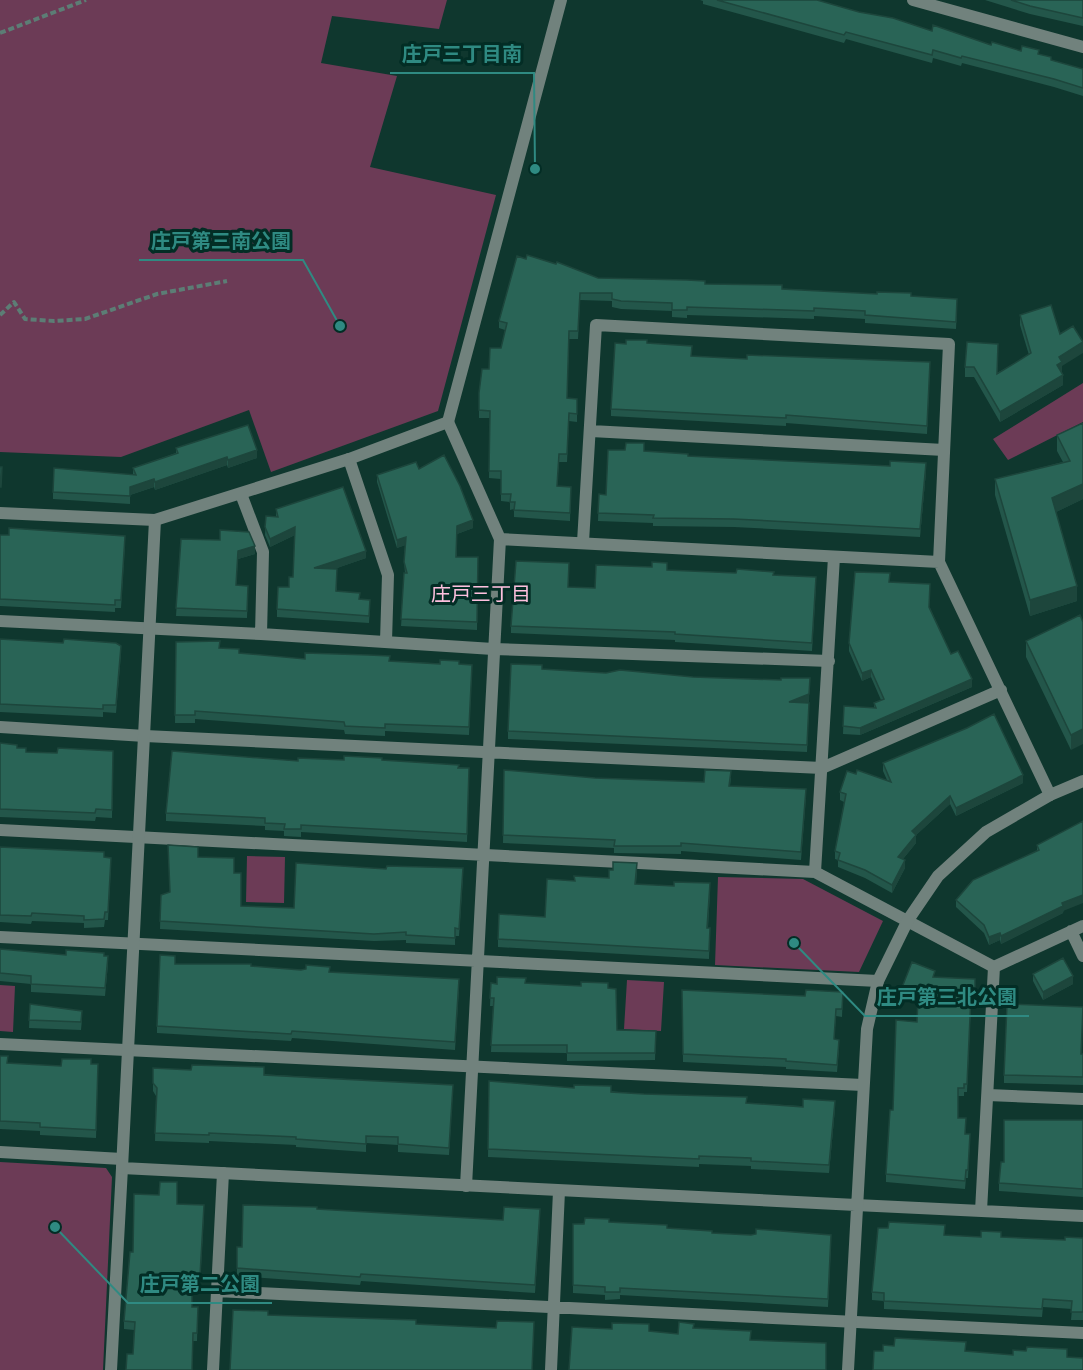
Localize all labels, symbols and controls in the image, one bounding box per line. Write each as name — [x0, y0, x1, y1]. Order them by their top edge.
callout: 庄戸三丁目南 — [390, 35, 534, 73]
text: 庄戸三丁目南 — [402, 43, 522, 67]
callout: 庄戸第三南公園 — [139, 222, 303, 260]
text: 庄戸第三南公園 — [151, 230, 291, 254]
district label: 庄戸三丁目 — [431, 583, 531, 607]
callout: 庄戸第三北公園 — [865, 978, 1029, 1016]
text: 庄戸第三北公園 — [877, 986, 1017, 1010]
callout: 庄戸第二公園 — [128, 1265, 272, 1303]
text: 庄戸第二公園 — [140, 1273, 260, 1297]

